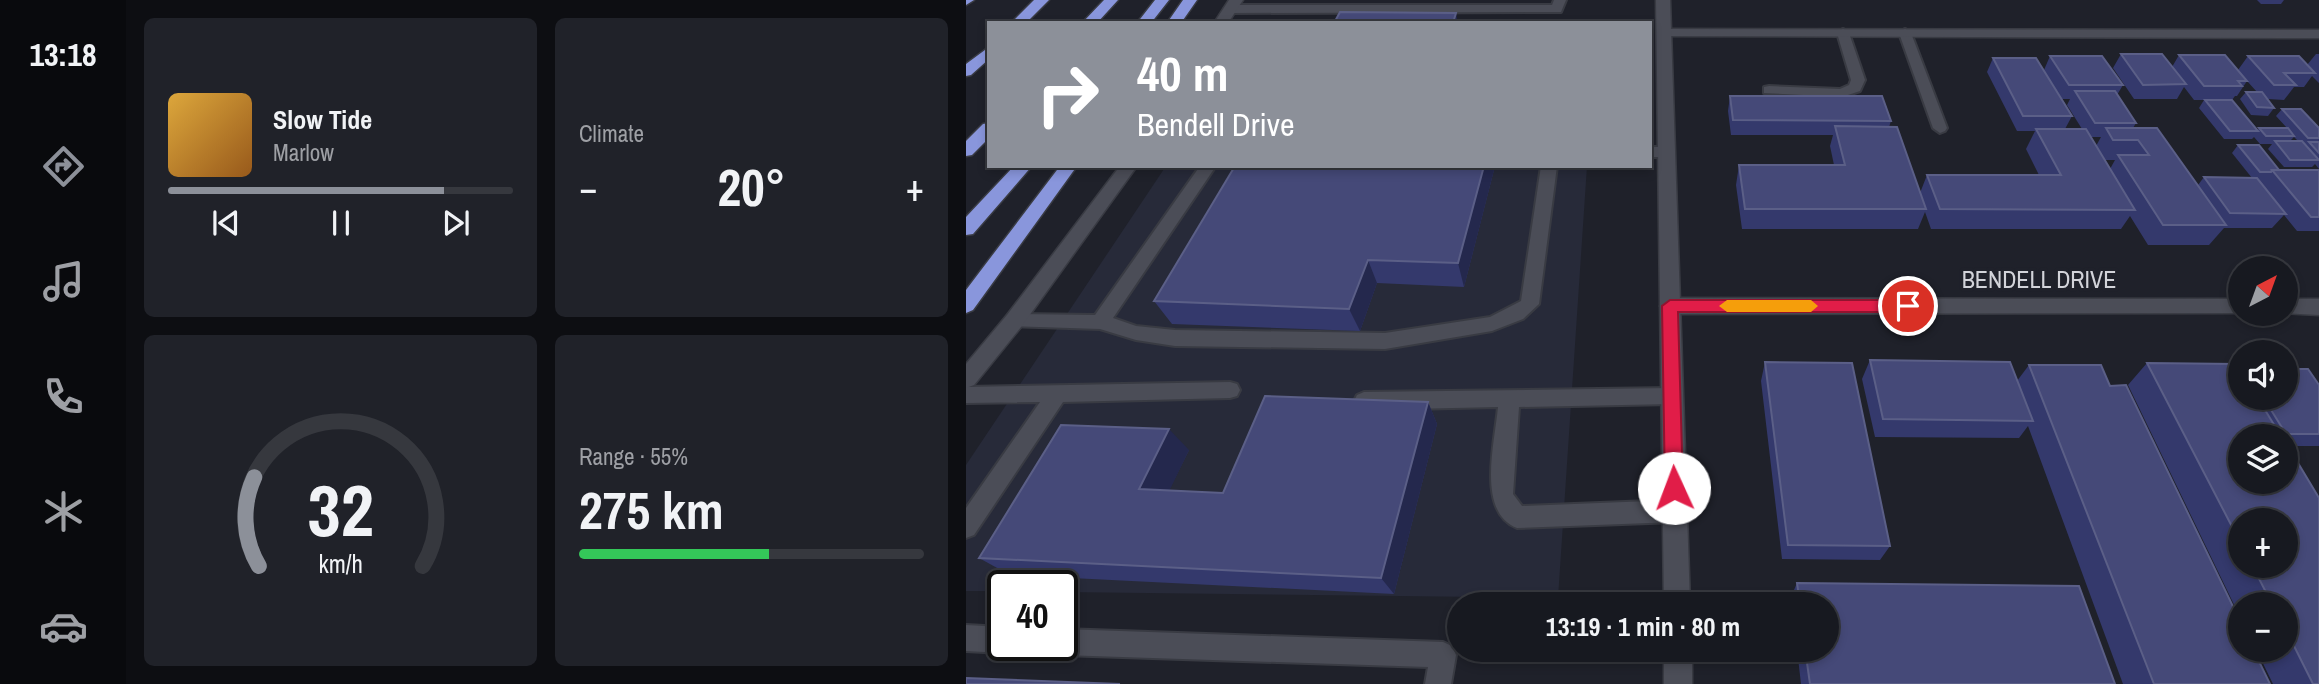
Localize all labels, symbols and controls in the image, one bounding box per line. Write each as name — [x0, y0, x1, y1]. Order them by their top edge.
text: 13:18 — [29, 33, 97, 76]
text: 40 m — [1137, 40, 1229, 106]
icon: right — [1022, 49, 1113, 140]
text: Slow Tide — [273, 102, 372, 137]
text: Bendell Drive — [1137, 103, 1295, 146]
text: Climate — [579, 118, 644, 149]
text: Marlow — [273, 137, 334, 168]
icon: directions — [39, 142, 88, 191]
text: 20° — [717, 152, 786, 222]
text: − — [579, 162, 597, 213]
text: + — [906, 162, 924, 213]
icon: previous — [207, 204, 245, 242]
icon: pause — [322, 204, 360, 242]
icon: next — [437, 204, 475, 242]
north arrow — [2228, 256, 2298, 326]
map controls — [2228, 256, 2298, 662]
icon: music — [39, 257, 88, 306]
street label: BENDELL DRIVE — [1962, 263, 2116, 295]
pin — [1878, 276, 1938, 336]
icon: arrive — [1889, 287, 1927, 325]
button: sound — [2228, 340, 2298, 410]
icon: phone — [39, 372, 88, 421]
button: layers — [2228, 424, 2298, 494]
text: Range · 55% — [579, 441, 688, 472]
position arrow — [1637, 451, 1711, 525]
text: 32 — [307, 462, 374, 560]
text: 275 km — [579, 475, 724, 545]
icon: climate — [39, 487, 88, 536]
button: + — [2228, 508, 2298, 578]
text: km/h — [318, 547, 363, 581]
speed limit sign: 40 — [987, 570, 1078, 661]
button: − — [2228, 592, 2298, 662]
icon: car — [39, 602, 88, 651]
text: 13:19 · 1 min · 80 m — [1546, 609, 1740, 644]

